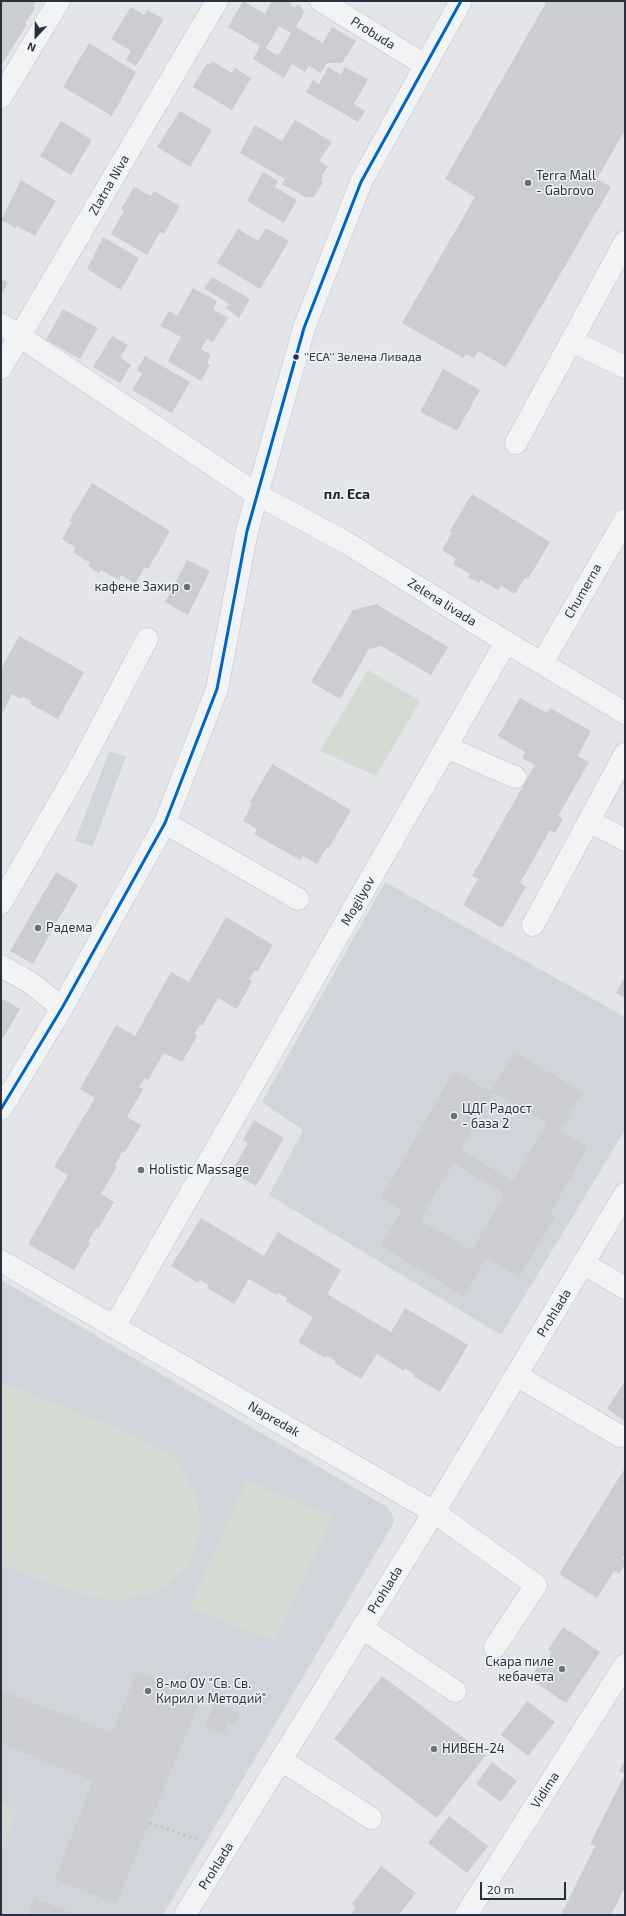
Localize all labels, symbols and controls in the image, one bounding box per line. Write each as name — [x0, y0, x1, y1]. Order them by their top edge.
street label: Probuda — [348, 13, 398, 53]
north arrow — [16, 16, 56, 56]
text: N — [25, 40, 37, 55]
street label: Zlatna Niva — [85, 152, 133, 218]
place label: Terra Mall - Gabrovo — [536, 168, 596, 199]
marker: Terra Mall - Gabrovo — [523, 178, 533, 188]
place label: ''ЕСА'' Зелена Ливада — [304, 350, 422, 364]
marker: ''ЕСА'' Зелена Ливада — [291, 352, 301, 362]
district label: пл. Еса — [324, 486, 370, 502]
street label: Chumerna — [561, 561, 605, 621]
street label: Zelena livada — [405, 575, 479, 629]
place label: кафене Захир — [95, 579, 179, 595]
marker: кафене Захир — [182, 582, 192, 592]
street label: Mogilyov — [338, 874, 378, 928]
place label: Радема — [46, 920, 92, 936]
marker: Радема — [33, 923, 43, 933]
place label: ЦДГ Радост - база 2 — [462, 1101, 532, 1132]
marker: ЦДГ Радост - база 2 — [449, 1111, 459, 1121]
place label: Holistic Massage — [149, 1162, 249, 1178]
marker: Holistic Massage — [136, 1165, 146, 1175]
street label: Prohlada — [534, 1286, 574, 1340]
street label: Napredak — [245, 1398, 303, 1440]
street label: Prohlada — [364, 1563, 406, 1617]
place label: Скара пиле кебачета — [485, 1654, 554, 1685]
marker: Скара пиле кебачета — [557, 1664, 567, 1674]
place label: 8-мо ОУ "Св. Св. Кирил и Методий" — [156, 1676, 266, 1707]
marker: 8-мо ОУ "Св. Св. Кирил и Методий" — [143, 1686, 153, 1696]
place label: НИВЕН-24 — [442, 1741, 505, 1757]
marker: НИВЕН-24 — [429, 1744, 439, 1754]
street label: Vidima — [527, 1769, 563, 1811]
street label: Prohlada — [195, 1839, 237, 1893]
scale bar — [482, 1874, 568, 1900]
text: 20 m — [487, 1882, 514, 1896]

